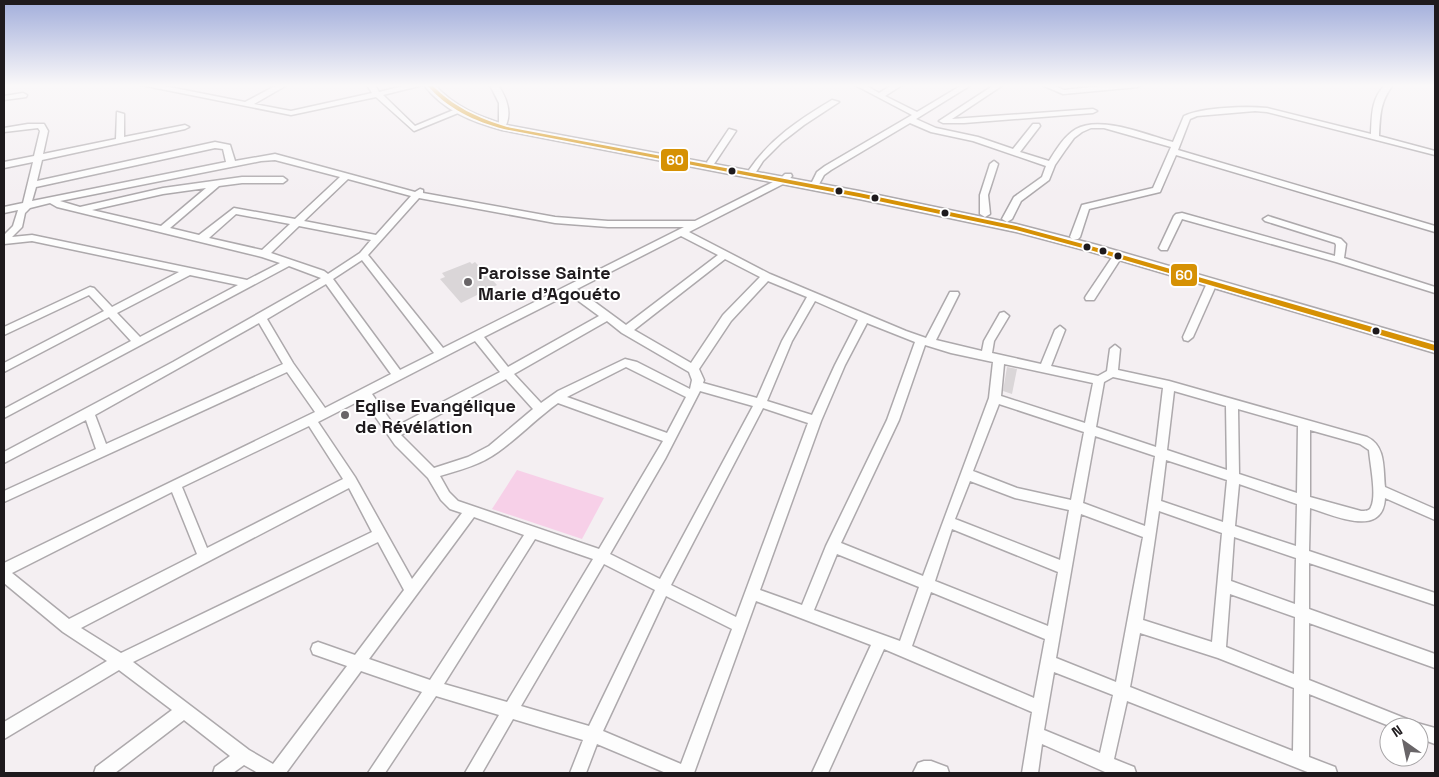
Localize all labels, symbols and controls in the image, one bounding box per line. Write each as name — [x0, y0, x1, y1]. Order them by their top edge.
line badge: 60 — [660, 148, 689, 172]
text: 60 — [666, 151, 684, 169]
unlabelled marker — [727, 166, 737, 176]
unlabelled marker — [834, 186, 844, 196]
unlabelled marker — [870, 193, 880, 203]
unlabelled marker — [940, 208, 950, 218]
unlabelled marker — [1082, 242, 1092, 252]
unlabelled marker — [1098, 246, 1108, 256]
unlabelled marker — [1113, 251, 1123, 261]
place label: Paroisse Sainte Marie d’Agouéto — [478, 261, 621, 305]
line badge: 60 — [1170, 263, 1198, 287]
text: 60 — [1175, 266, 1193, 284]
marker: Paroisse Sainte Marie d’Agouéto — [462, 276, 474, 288]
unlabelled marker — [1371, 326, 1381, 336]
place label: Eglise Evangélique de Révélation — [355, 394, 516, 438]
marker: Eglise Evangélique de Révélation — [339, 409, 351, 421]
north arrow — [1379, 717, 1429, 767]
text: N — [1388, 721, 1406, 741]

